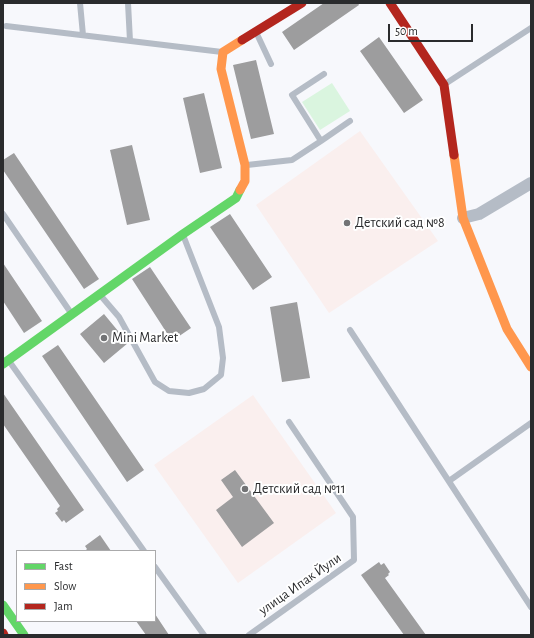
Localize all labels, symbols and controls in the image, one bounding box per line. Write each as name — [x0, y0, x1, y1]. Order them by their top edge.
scale bar — [390, 16, 475, 42]
text: 50 m — [395, 25, 418, 37]
place label: Детский сад №8 — [355, 215, 445, 231]
marker: Детский сад №8 — [342, 218, 352, 228]
place label: Mini Market — [112, 330, 178, 346]
marker: Mini Market — [99, 333, 109, 343]
place label: Детский сад №11 — [253, 481, 346, 497]
marker: Детский сад №11 — [240, 484, 250, 494]
street label: улица Ипак Йули — [256, 549, 344, 619]
legend — [16, 550, 156, 622]
text: Fast — [54, 560, 73, 572]
text: Slow — [54, 580, 76, 592]
text: Jam — [54, 600, 73, 612]

